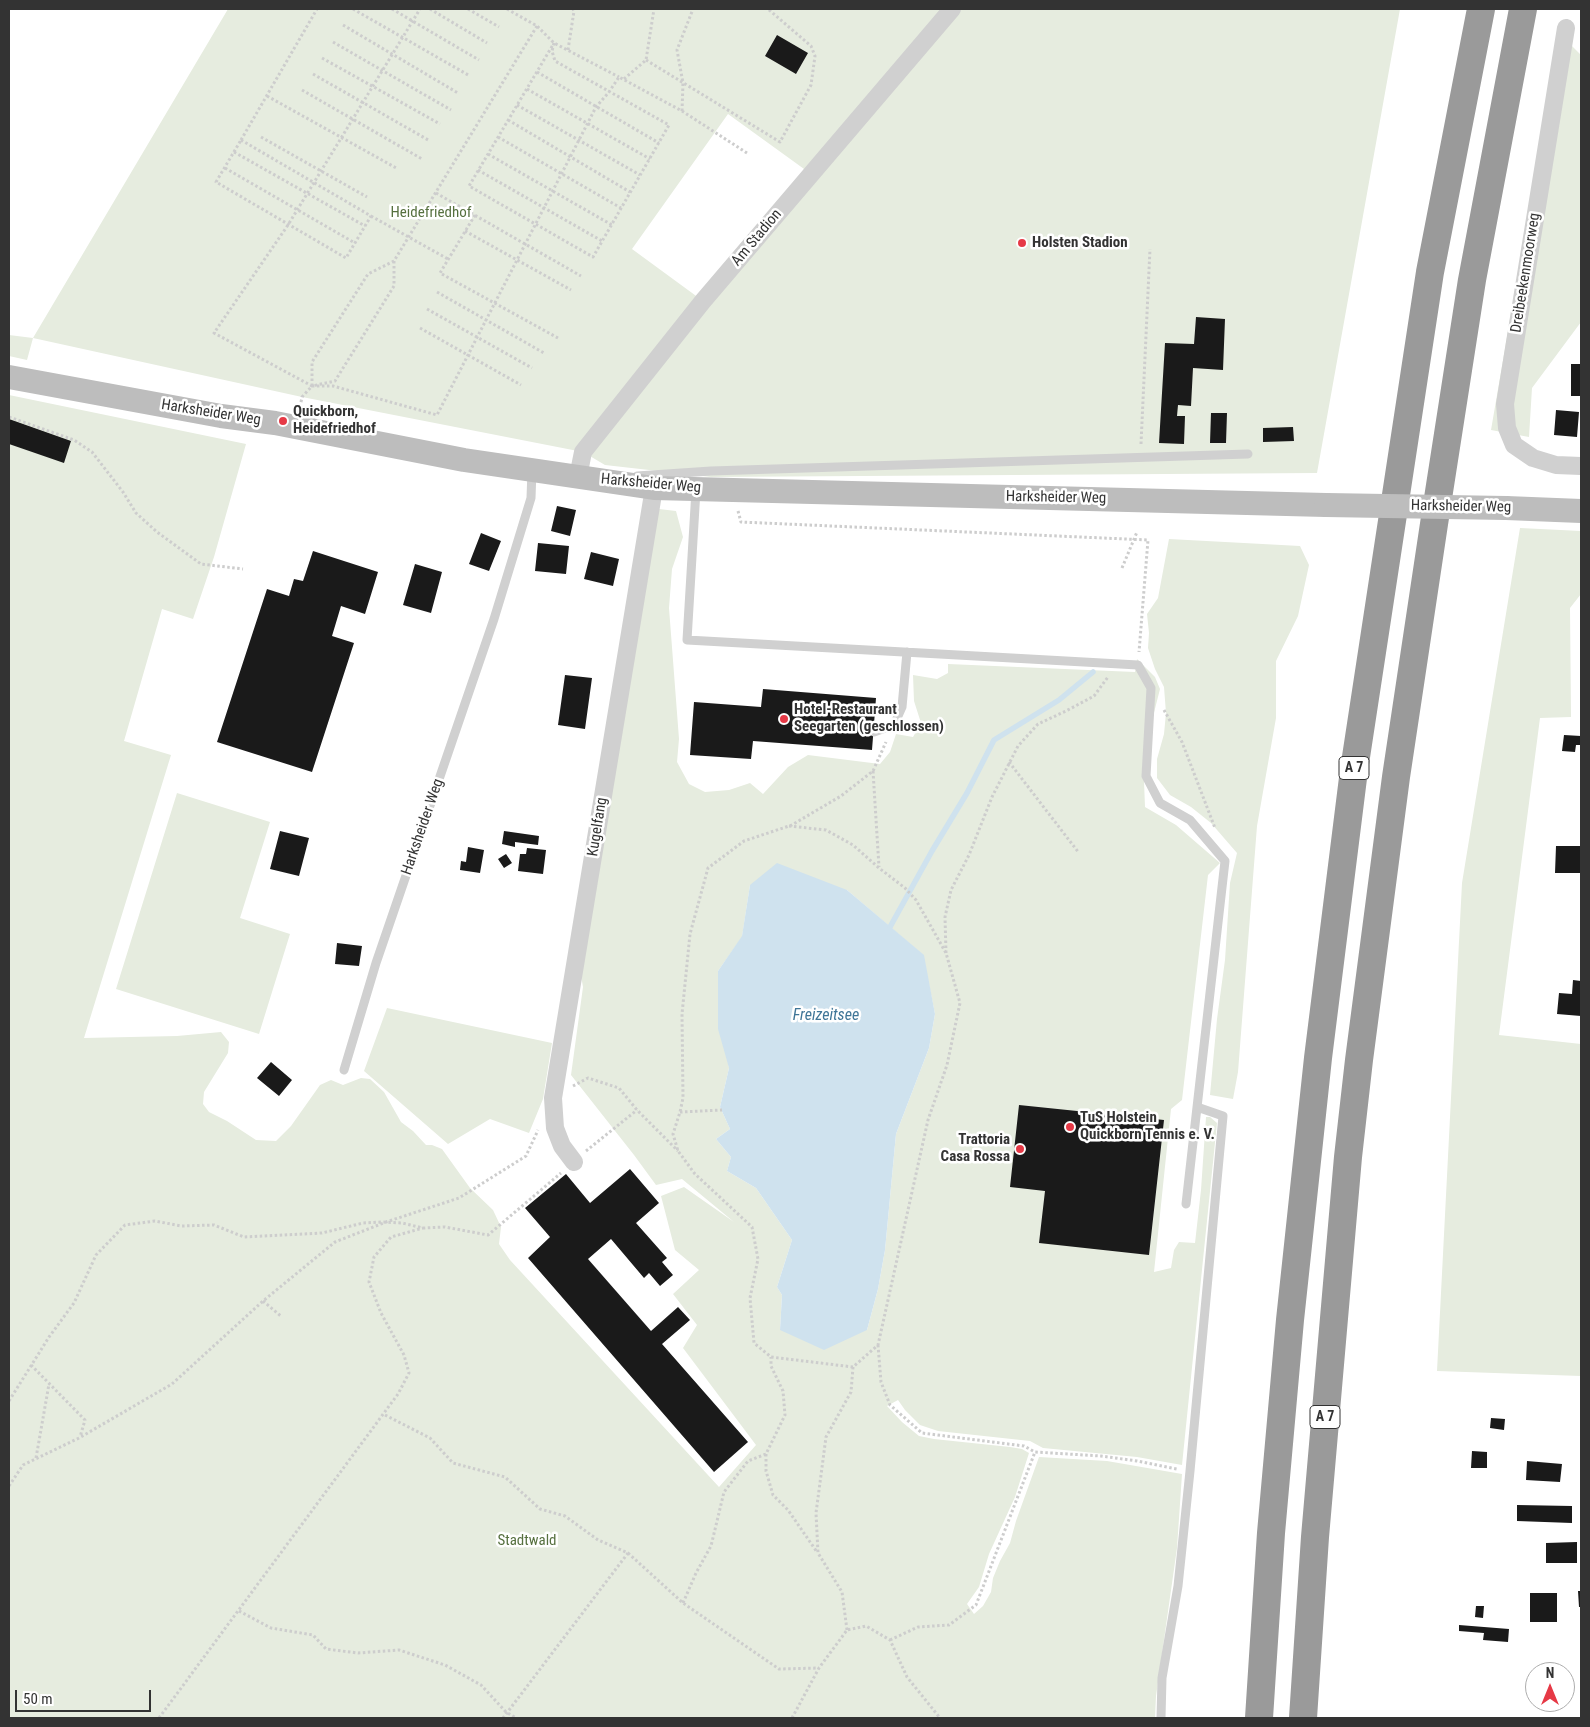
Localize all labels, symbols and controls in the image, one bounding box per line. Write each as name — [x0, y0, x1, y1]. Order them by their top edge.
park label: Heidefriedhof — [391, 204, 471, 222]
street label: Am Stadion — [728, 206, 786, 270]
street label: Dreibeekenmoorweg — [1508, 212, 1544, 334]
place label: Holsten Stadion — [1032, 234, 1128, 252]
marker: Holsten Stadion — [1016, 237, 1028, 249]
street label: Harksheider Weg — [160, 396, 262, 430]
place label: Quickborn, Heidefriedhof — [293, 403, 376, 438]
marker: Quickborn, Heidefriedhof — [277, 415, 289, 427]
street label: Harksheider Weg — [600, 471, 702, 497]
street label: Harksheider Weg — [1006, 488, 1106, 508]
street label: Harksheider Weg — [1411, 497, 1511, 517]
place label: Hotel-Restaurant Seegarten (geschlossen) — [794, 701, 944, 736]
marker: Hotel-Restaurant Seegarten (geschlossen) — [778, 713, 790, 725]
road number: A 7 — [1339, 756, 1369, 780]
street label: Harksheider Weg — [398, 777, 448, 877]
street label: Kugelfang — [584, 796, 612, 858]
water label: Freizeitsee — [793, 1006, 859, 1026]
place label: TuS Holstein Quickborn Tennis e. V. — [1080, 1109, 1215, 1144]
marker: TuS Holstein Quickborn Tennis e. V. — [1064, 1121, 1076, 1133]
place label: Trattoria Casa Rossa — [941, 1131, 1010, 1166]
marker: Trattoria Casa Rossa — [1014, 1143, 1026, 1155]
road number: A 7 — [1310, 1405, 1340, 1428]
park label: Stadtwald — [497, 1532, 557, 1550]
north arrow — [1525, 1662, 1575, 1712]
text: N — [1546, 1665, 1554, 1681]
scale bar — [18, 1680, 154, 1712]
text: 50 m — [23, 1690, 53, 1708]

